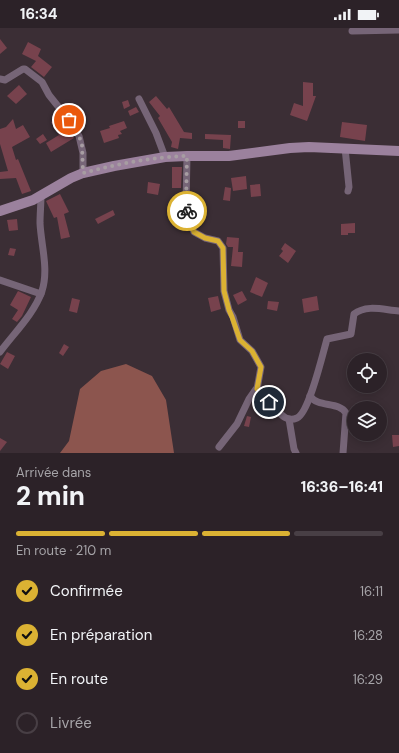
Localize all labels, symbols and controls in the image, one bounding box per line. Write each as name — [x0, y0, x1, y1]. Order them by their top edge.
text: 16:34 — [20, 4, 58, 24]
pin — [52, 103, 86, 137]
icon: bag — [58, 109, 80, 131]
courier — [167, 191, 207, 231]
icon: bike — [176, 200, 198, 222]
map controls — [347, 353, 387, 441]
button: locate — [347, 353, 387, 393]
pin — [252, 385, 286, 419]
icon: home — [258, 391, 280, 413]
button: layers — [347, 401, 387, 441]
text: Arrivée dans — [16, 464, 91, 481]
text: 16:36–16:41 — [301, 477, 383, 497]
text: 2 min — [16, 479, 85, 513]
text: En route · 210 m — [16, 542, 111, 559]
icon: check — [16, 580, 38, 602]
text: Confirmée — [50, 581, 123, 601]
text: 16:11 — [360, 583, 383, 600]
icon: check — [16, 624, 38, 646]
text: En préparation — [50, 625, 152, 645]
text: 16:28 — [353, 627, 383, 644]
icon: check — [16, 668, 38, 690]
text: En route — [50, 669, 108, 689]
text: 16:29 — [353, 671, 383, 688]
text: Livrée — [50, 713, 92, 733]

